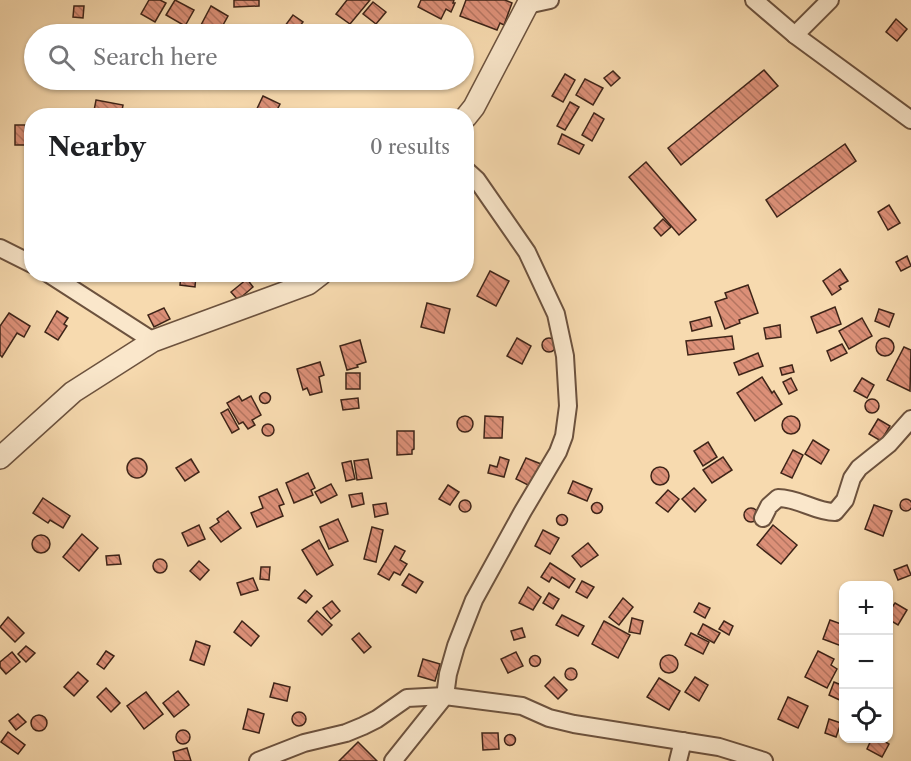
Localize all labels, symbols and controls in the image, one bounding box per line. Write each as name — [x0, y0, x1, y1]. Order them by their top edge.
search box — [24, 24, 474, 90]
icon: search — [45, 41, 78, 74]
text: Search here — [93, 44, 218, 71]
text: Nearby — [48, 131, 146, 163]
text: 0 results — [370, 135, 450, 159]
map controls — [839, 581, 893, 743]
button: + — [839, 581, 893, 635]
button: − — [839, 635, 893, 689]
button: locate — [839, 689, 893, 743]

